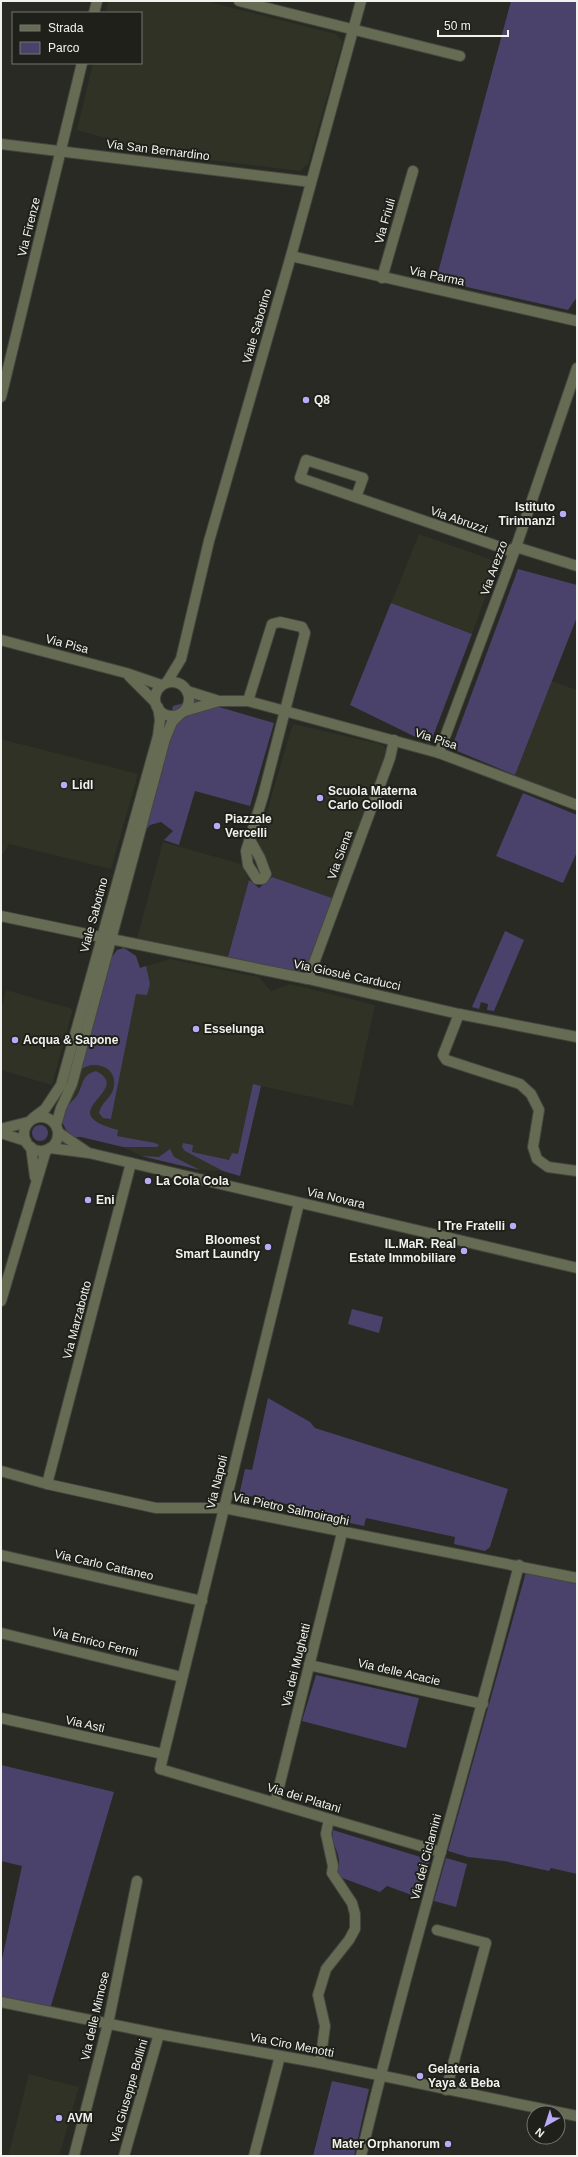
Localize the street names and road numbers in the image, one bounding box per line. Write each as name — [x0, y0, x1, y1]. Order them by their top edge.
street label: Via San Bernardino — [106, 137, 211, 163]
street label: Via Firenze — [15, 196, 43, 258]
street label: Via Friuli — [372, 197, 398, 245]
street label: Via Parma — [408, 263, 466, 289]
street label: Viale Sabotino — [240, 287, 274, 365]
street label: Via Abruzzi — [428, 504, 490, 536]
street label: Via Arezzo — [478, 538, 510, 597]
street label: Via Pisa — [44, 632, 90, 657]
street label: Via Pisa — [413, 726, 459, 753]
street label: Via Siena — [325, 828, 355, 881]
street label: Viale Sabotino — [77, 876, 111, 954]
street label: Via Giosuè Carducci — [292, 957, 402, 993]
street label: Via Novara — [306, 1185, 367, 1212]
street label: Via Marzabotto — [60, 1279, 94, 1361]
street label: Via Napoli — [204, 1454, 230, 1510]
street label: Via Pietro Salmoiraghi — [232, 1490, 350, 1528]
street label: Via Carlo Cattaneo — [53, 1547, 155, 1583]
street label: Via dei Mughetti — [279, 1622, 313, 1708]
street label: Via Enrico Fermi — [50, 1625, 140, 1659]
street label: Via delle Acacie — [356, 1656, 442, 1688]
street label: Via Asti — [64, 1713, 106, 1735]
street label: Via dei Platani — [265, 1780, 343, 1816]
street label: Via dei Ciclamini — [408, 1812, 444, 1902]
street label: Via delle Mimose — [78, 1970, 112, 2062]
street label: Via Ciro Menotti — [249, 2030, 335, 2060]
street label: Via Giuseppe Bollini — [107, 2038, 151, 2144]

